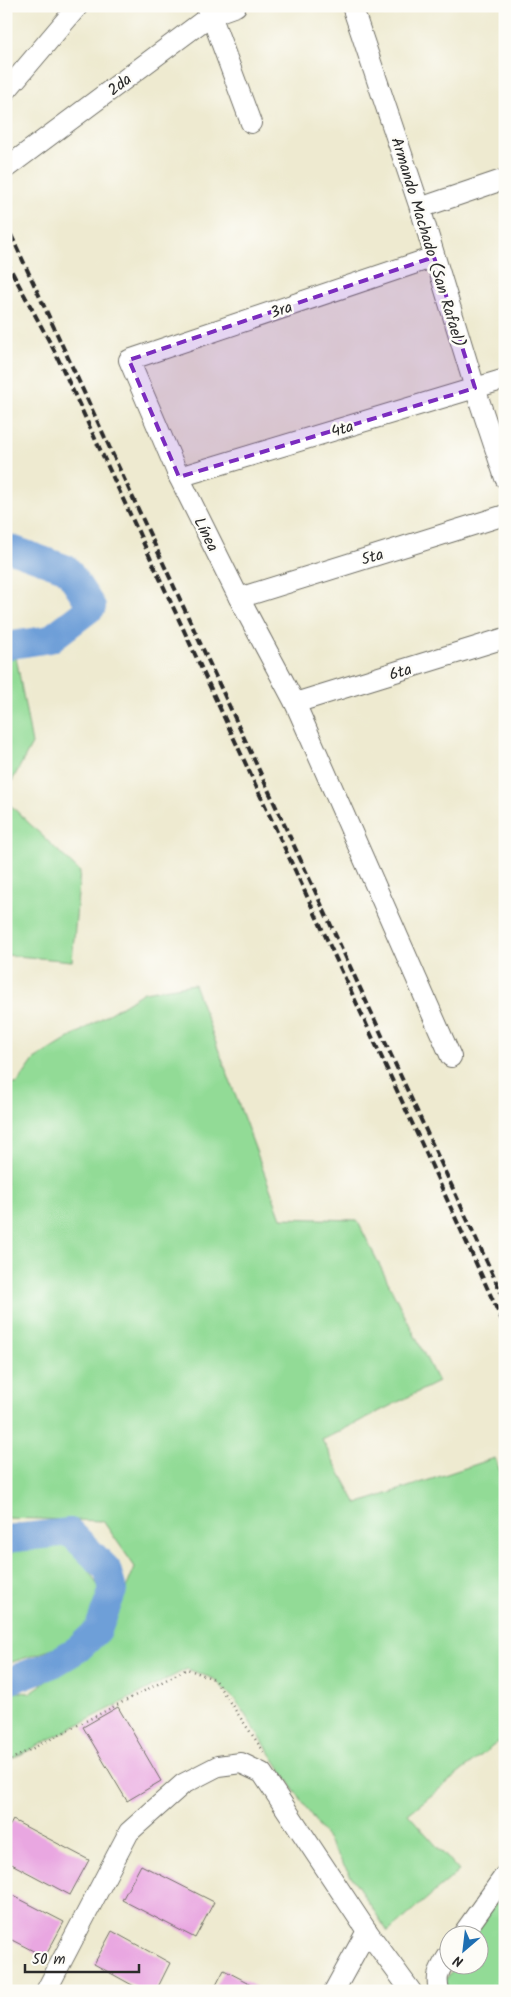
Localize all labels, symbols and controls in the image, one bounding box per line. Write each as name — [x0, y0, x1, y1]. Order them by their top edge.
street label: 2da — [102, 68, 137, 103]
street label: Armando Machado (San Rafael) — [384, 134, 471, 351]
street label: 3ra — [267, 295, 296, 326]
street label: 4ta — [328, 414, 357, 445]
street label: Línea — [187, 513, 225, 556]
street label: 5ta — [358, 542, 387, 573]
street label: 6ta — [386, 657, 415, 688]
north arrow — [438, 1924, 488, 1974]
scale bar — [25, 1942, 139, 1974]
text: 50 m — [32, 1948, 66, 1972]
text: N — [449, 1949, 467, 1972]

